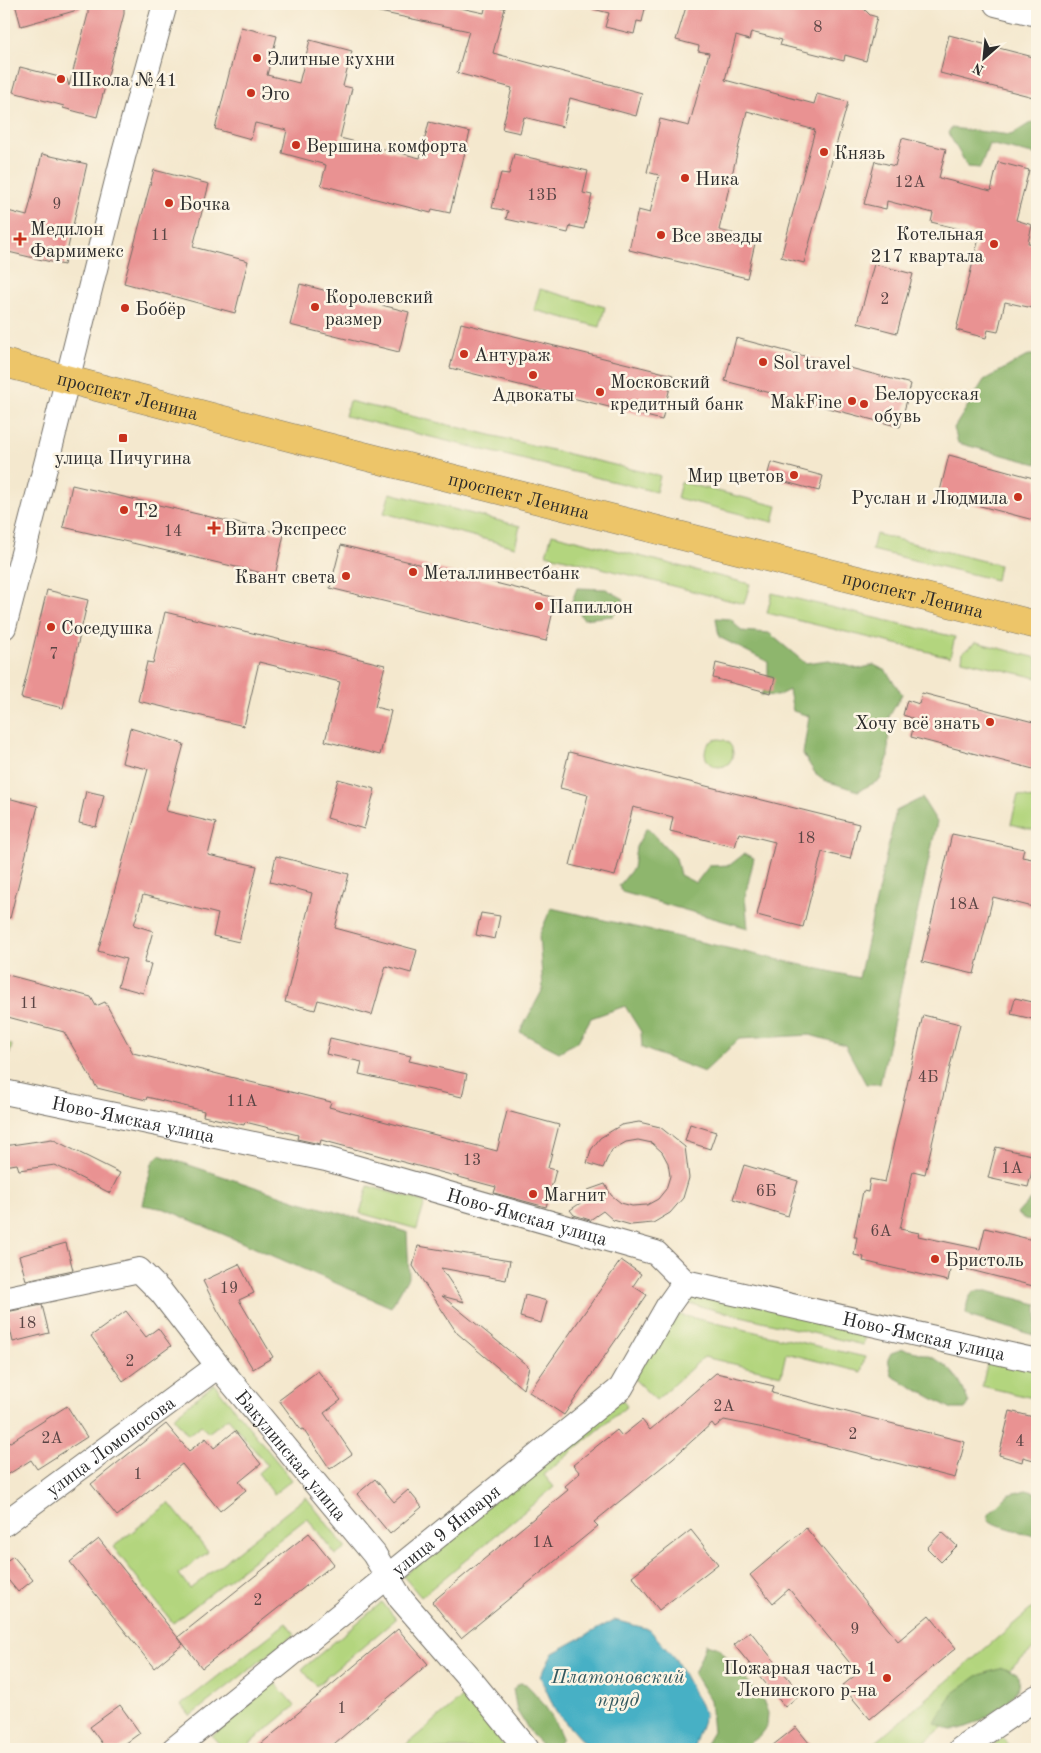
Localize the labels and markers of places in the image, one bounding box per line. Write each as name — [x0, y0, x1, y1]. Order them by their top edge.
place label: Элитные кухни — [267, 51, 395, 70]
marker: Элитные кухни — [251, 52, 263, 64]
place label: Школа №41 — [71, 72, 178, 91]
marker: Школа №41 — [55, 73, 67, 85]
place label: Эго — [261, 86, 290, 105]
marker: Эго — [245, 87, 257, 99]
place label: Вершина комфорта — [306, 138, 468, 157]
marker: Вершина комфорта — [290, 139, 302, 151]
place label: Князь — [834, 145, 885, 164]
marker: Князь — [818, 146, 830, 158]
place label: Ника — [695, 171, 740, 190]
marker: Ника — [679, 172, 691, 184]
place label: Бочка — [179, 196, 231, 215]
marker: Бочка — [163, 197, 175, 209]
place label: Медилон Фармимекс — [30, 221, 124, 262]
place label: Котельная 217 квартала — [870, 226, 985, 267]
place label: Все звезды — [671, 228, 763, 247]
marker: Все звезды — [655, 229, 667, 241]
marker: Медилон Фармимекс — [14, 233, 26, 245]
marker: Котельная 217 квартала — [988, 238, 1000, 250]
place label: Королевский размер — [325, 289, 433, 330]
place label: Бобёр — [135, 301, 186, 320]
marker: Королевский размер — [309, 301, 321, 313]
marker: Бобёр — [119, 302, 131, 314]
place label: Антураж — [474, 347, 551, 366]
marker: Антураж — [458, 348, 470, 360]
place label: Sol travel — [773, 355, 851, 374]
marker: Sol travel — [757, 356, 769, 368]
marker: Адвокаты — [527, 369, 539, 381]
place label: Московский кредитный банк — [610, 374, 744, 415]
marker: Московский кредитный банк — [594, 386, 606, 398]
place label: Белорусская обувь — [874, 386, 979, 427]
place label: Адвокаты — [492, 387, 574, 406]
place label: MakFine — [770, 394, 842, 413]
marker: MakFine — [846, 395, 858, 407]
marker: Белорусская обувь — [858, 398, 870, 410]
marker: улица Пичугина — [117, 432, 129, 444]
place label: улица Пичугина — [55, 450, 192, 469]
place label: Мир цветов — [687, 468, 784, 487]
marker: Мир цветов — [788, 469, 800, 481]
place label: Руслан и Людмила — [851, 490, 1009, 509]
marker: Руслан и Людмила — [1012, 491, 1024, 503]
place label: T2 — [134, 503, 159, 522]
marker: T2 — [118, 504, 130, 516]
place label: Вита Экспресс — [224, 521, 347, 540]
marker: Вита Экспресс — [208, 522, 220, 534]
place label: Металлинвестбанк — [423, 565, 580, 584]
marker: Металлинвестбанк — [407, 566, 419, 578]
place label: Квант света — [234, 569, 337, 588]
marker: Квант света — [340, 570, 352, 582]
place label: Папиллон — [549, 599, 633, 618]
marker: Папиллон — [533, 600, 545, 612]
place label: Соседушка — [61, 620, 154, 639]
marker: Соседушка — [45, 621, 57, 633]
place label: Хочу всё знать — [855, 715, 980, 734]
marker: Хочу всё знать — [984, 716, 996, 728]
place label: Магнит — [543, 1187, 606, 1206]
marker: Магнит — [527, 1188, 539, 1200]
place label: Бристоль — [945, 1252, 1024, 1271]
marker: Бристоль — [929, 1253, 941, 1265]
place label: Пожарная часть 1 Ленинского р-на — [723, 1660, 878, 1701]
marker: Пожарная часть 1 Ленинского р-на — [881, 1672, 893, 1684]

